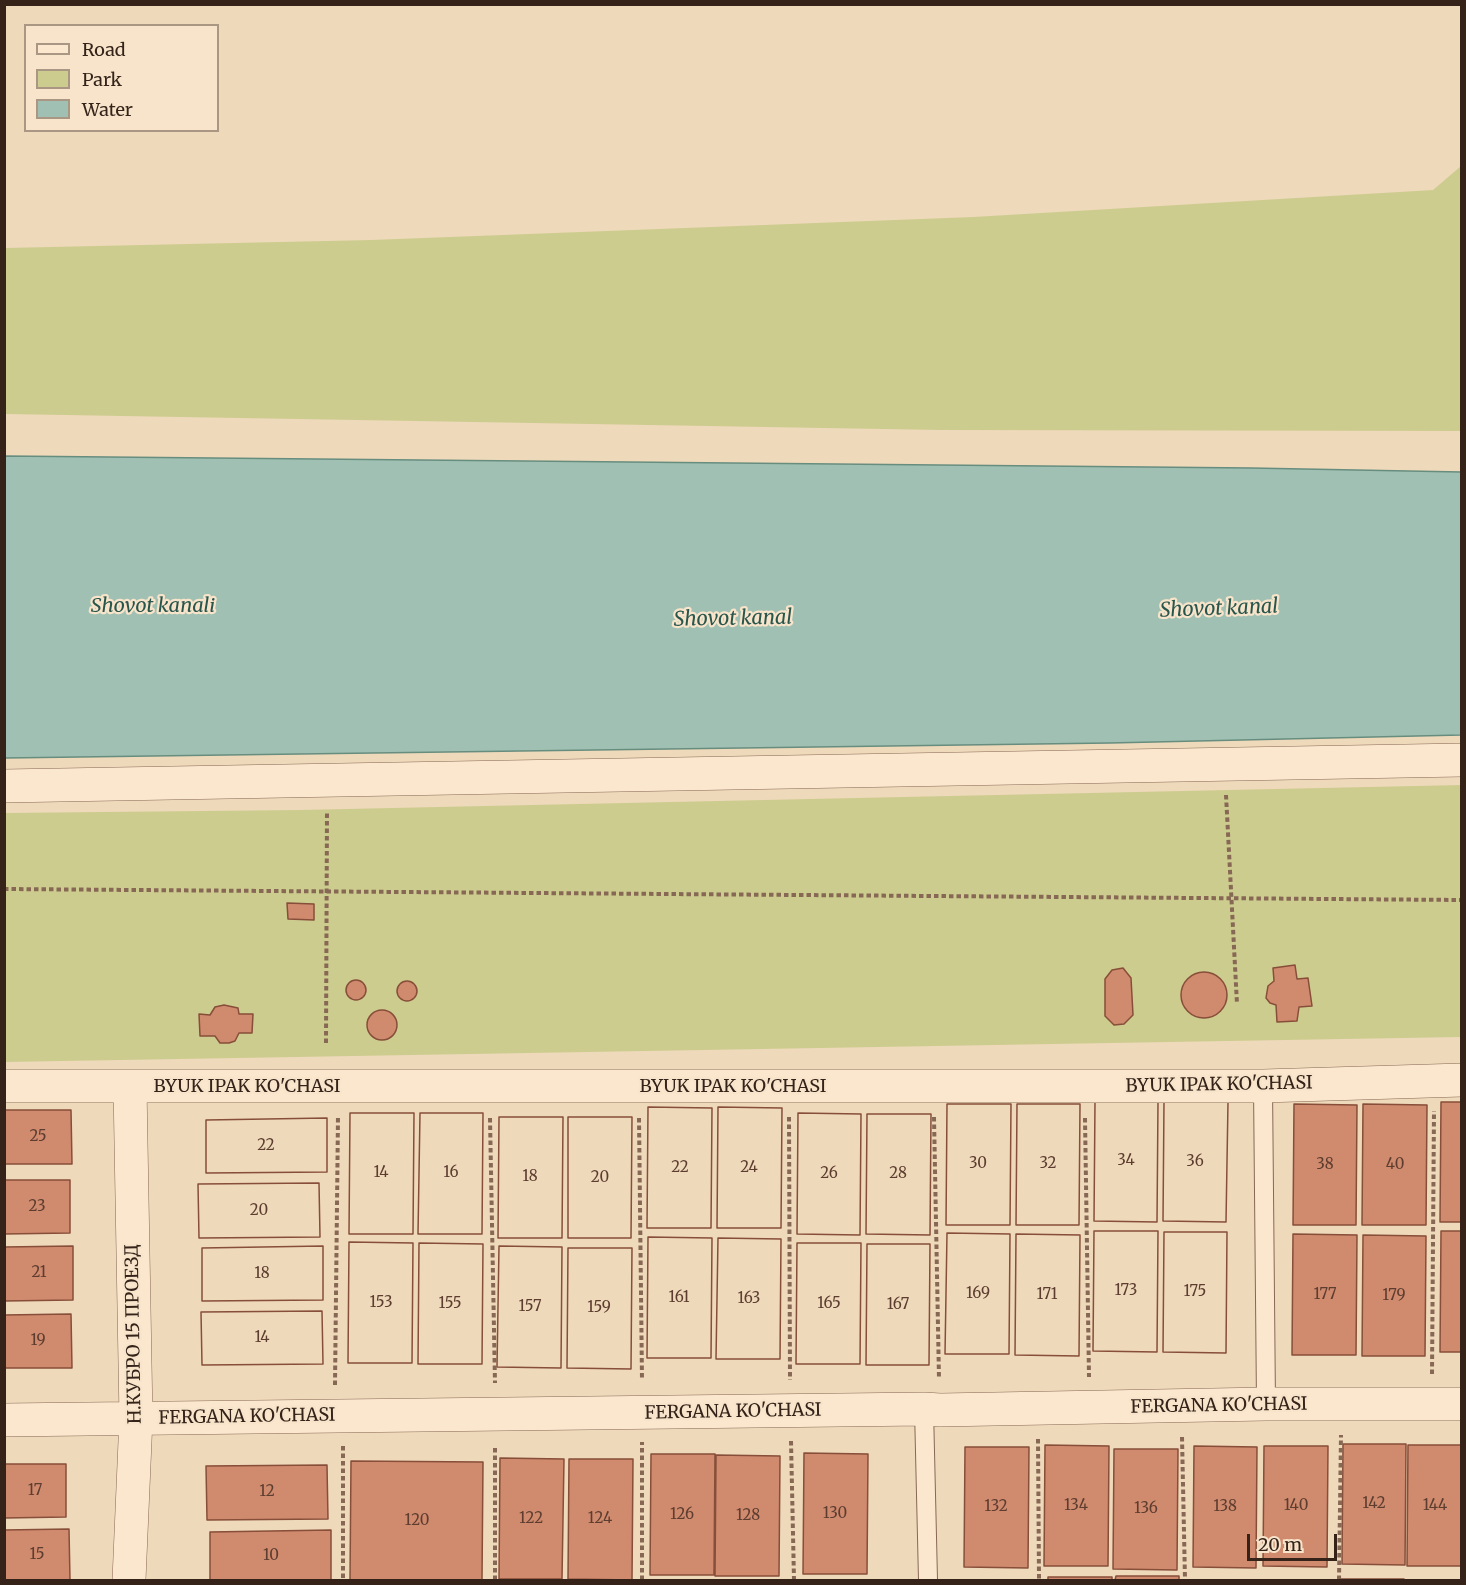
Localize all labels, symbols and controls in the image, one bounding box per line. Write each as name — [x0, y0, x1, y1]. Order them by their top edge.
legend — [24, 24, 219, 132]
text: Road — [82, 38, 126, 61]
text: Park — [82, 68, 122, 91]
text: Water — [82, 98, 133, 121]
water label: Shovot kanali — [91, 594, 215, 618]
water label: Shovot kanal — [1159, 595, 1279, 623]
water label: Shovot kanal — [673, 606, 793, 632]
street label: BYUK IPAK KO'CHASI — [1125, 1073, 1313, 1097]
street label: BYUK IPAK KO'CHASI — [153, 1076, 341, 1098]
street label: BYUK IPAK KO'CHASI — [639, 1076, 827, 1098]
house number: 25 — [29, 1128, 47, 1146]
house number: 22 — [257, 1137, 275, 1155]
house number: 34 — [1117, 1152, 1135, 1170]
house number: 36 — [1186, 1153, 1204, 1171]
house number: 30 — [969, 1155, 987, 1173]
house number: 32 — [1039, 1155, 1057, 1173]
house number: 38 — [1316, 1156, 1334, 1174]
house number: 40 — [1386, 1156, 1404, 1174]
house number: 22 — [671, 1159, 689, 1177]
house number: 24 — [740, 1159, 758, 1177]
house number: 14 — [373, 1164, 389, 1182]
house number: 16 — [443, 1164, 459, 1182]
house number: 26 — [820, 1165, 838, 1183]
house number: 28 — [889, 1165, 907, 1183]
house number: 18 — [522, 1168, 538, 1186]
house number: 20 — [591, 1169, 609, 1187]
house number: 23 — [29, 1198, 45, 1216]
house number: 20 — [250, 1202, 268, 1220]
street label: Н.КУБРО 15 ПРОЕЗД — [122, 1244, 146, 1424]
house number: 21 — [31, 1264, 47, 1282]
house number: 18 — [254, 1265, 270, 1283]
house number: 173 — [1115, 1282, 1137, 1300]
house number: 175 — [1184, 1283, 1206, 1301]
house number: 169 — [966, 1285, 990, 1303]
house number: 171 — [1037, 1286, 1057, 1304]
house number: 177 — [1314, 1286, 1336, 1304]
house number: 179 — [1382, 1287, 1406, 1305]
house number: 161 — [668, 1289, 690, 1307]
house number: 163 — [738, 1290, 760, 1308]
house number: 153 — [370, 1294, 392, 1312]
house number: 155 — [438, 1295, 462, 1313]
house number: 165 — [817, 1295, 841, 1313]
house number: 167 — [887, 1296, 909, 1314]
house number: 157 — [519, 1298, 541, 1316]
house number: 159 — [587, 1299, 611, 1317]
house number: 14 — [254, 1329, 270, 1347]
house number: 19 — [30, 1332, 46, 1350]
street label: FERGANA KO'CHASI — [1130, 1394, 1308, 1418]
street label: FERGANA KO'CHASI — [644, 1400, 822, 1424]
street label: FERGANA KO'CHASI — [158, 1405, 336, 1429]
house number: 17 — [28, 1482, 42, 1500]
house number: 12 — [259, 1483, 275, 1501]
house number: 142 — [1362, 1495, 1386, 1513]
house number: 134 — [1064, 1497, 1088, 1515]
house number: 140 — [1284, 1497, 1308, 1515]
house number: 144 — [1423, 1497, 1447, 1515]
house number: 132 — [984, 1498, 1008, 1516]
house number: 138 — [1213, 1498, 1237, 1516]
house number: 136 — [1134, 1500, 1158, 1518]
house number: 130 — [823, 1505, 847, 1523]
house number: 126 — [670, 1506, 694, 1524]
house number: 128 — [736, 1507, 760, 1525]
house number: 122 — [519, 1510, 543, 1528]
house number: 124 — [588, 1510, 612, 1528]
house number: 120 — [405, 1512, 429, 1530]
scale bar — [1250, 1522, 1340, 1560]
text: 20 m — [1258, 1533, 1302, 1556]
house number: 15 — [29, 1546, 45, 1564]
house number: 10 — [263, 1547, 279, 1565]

